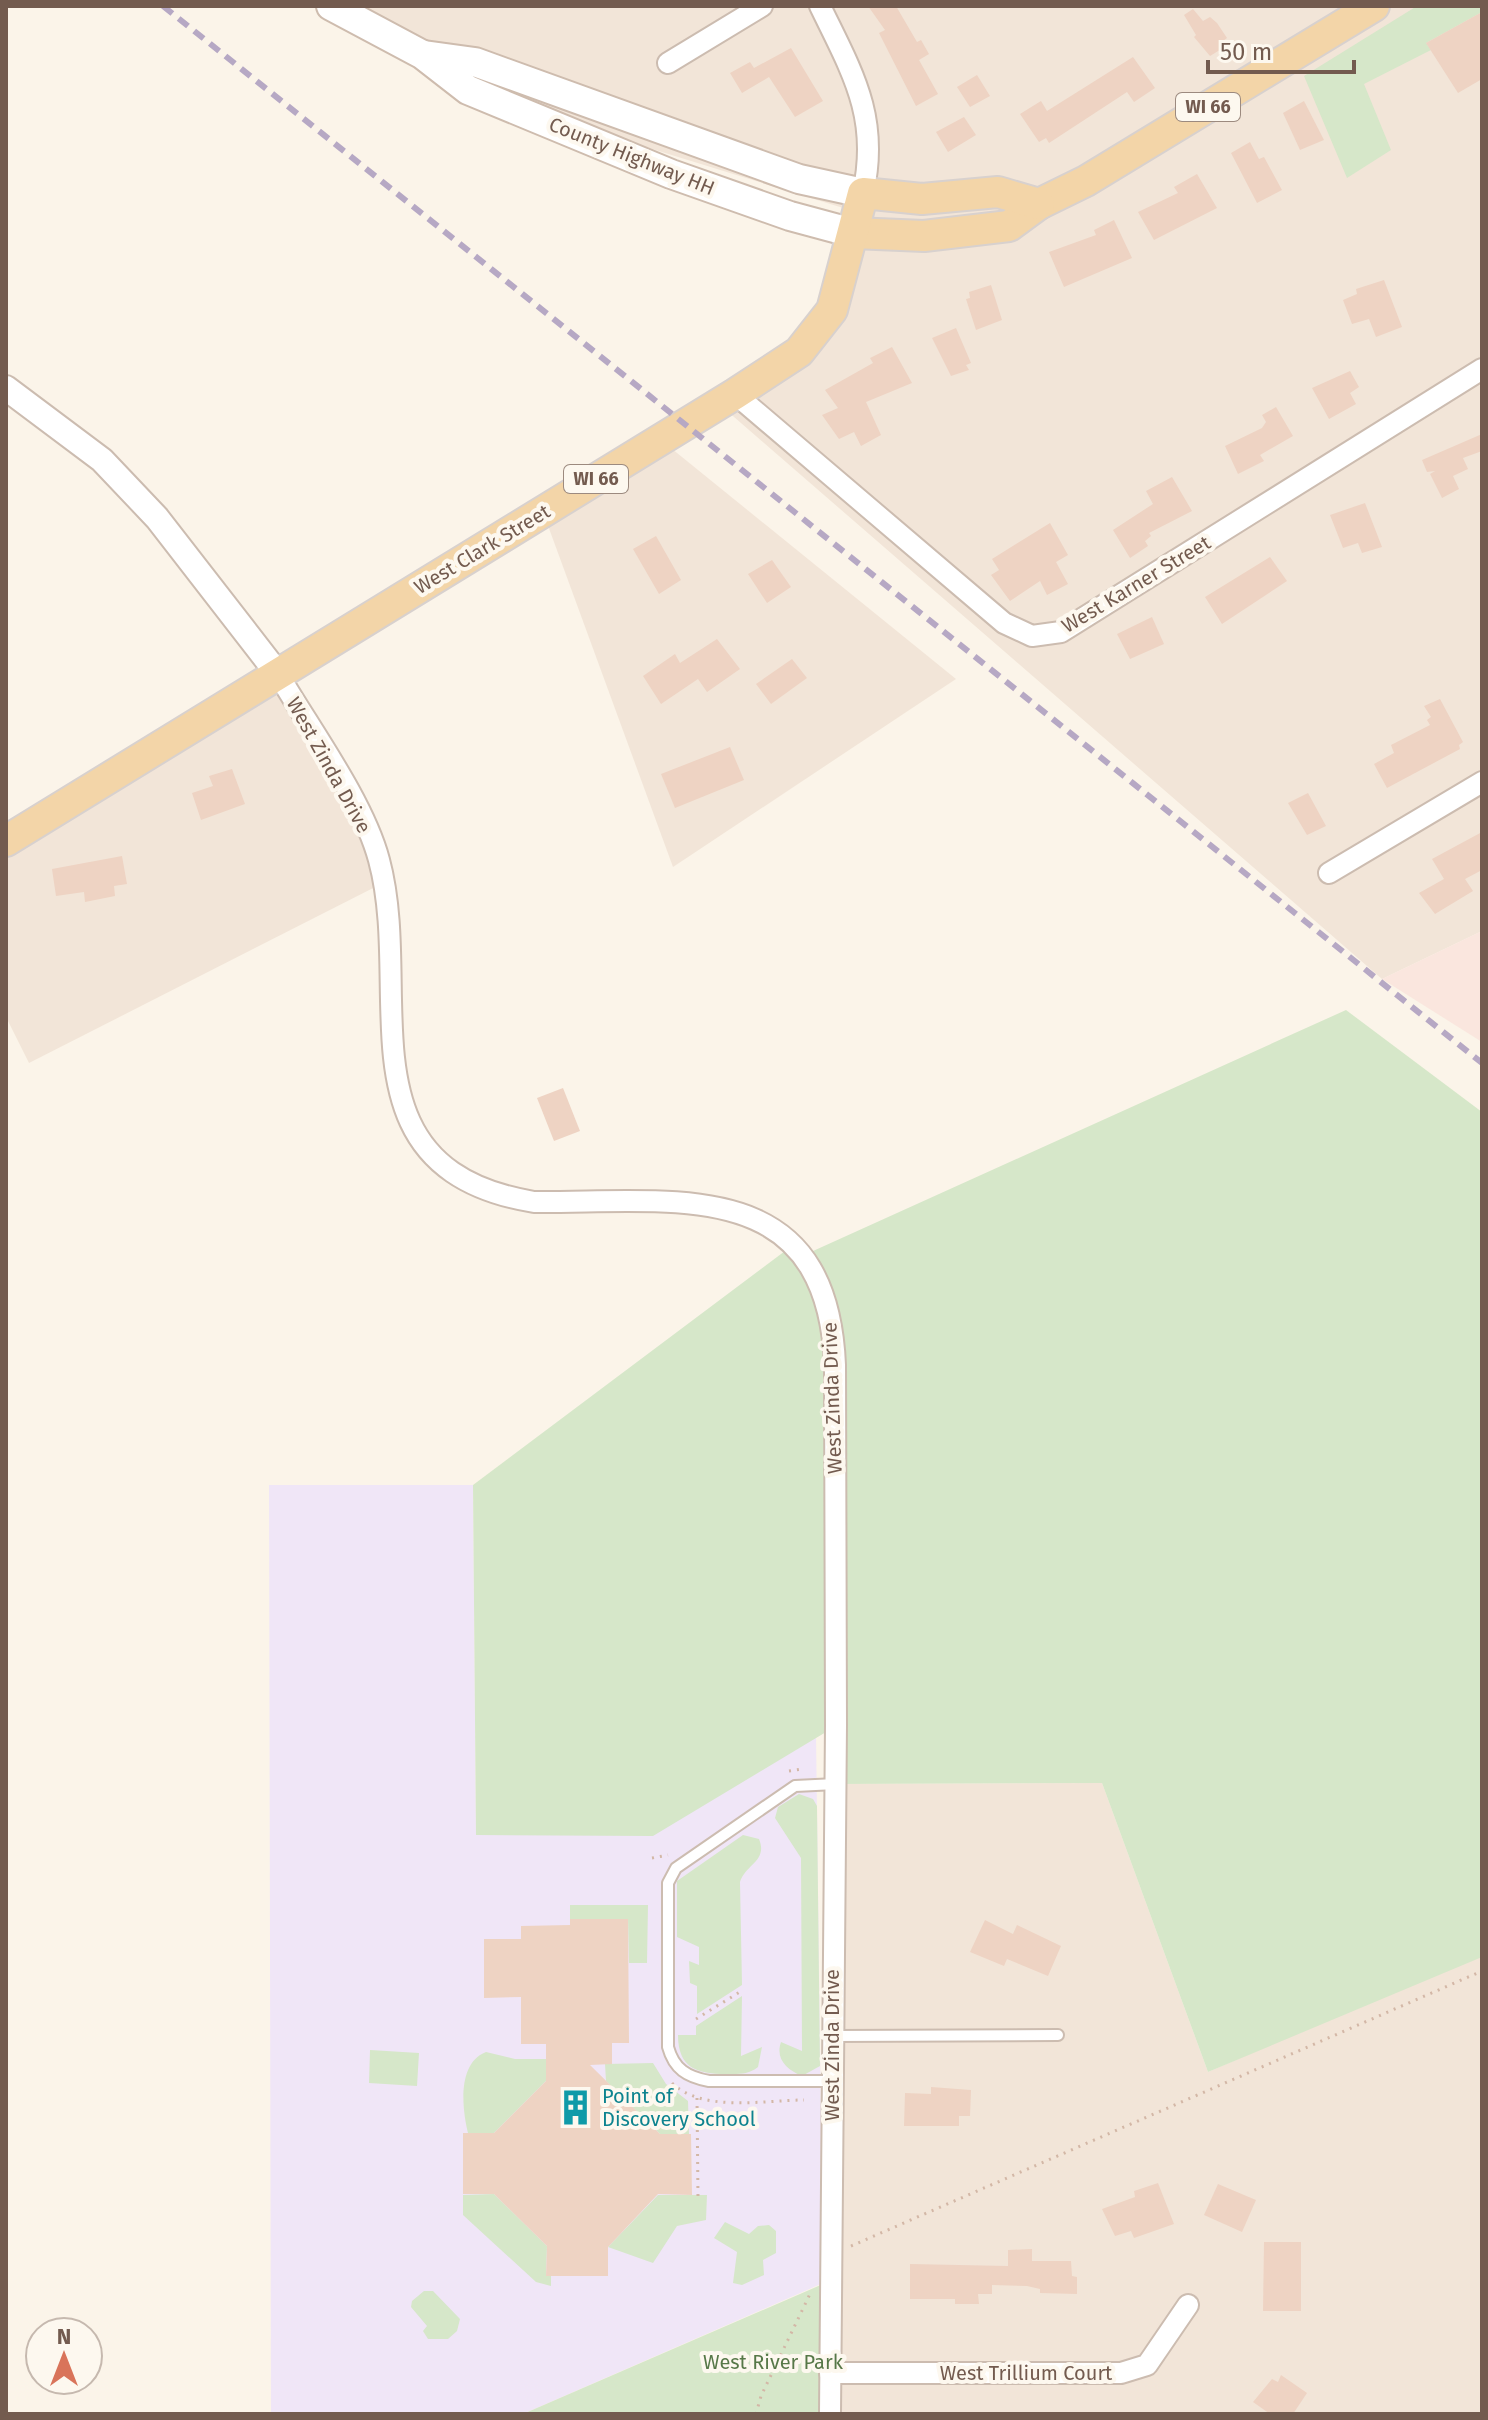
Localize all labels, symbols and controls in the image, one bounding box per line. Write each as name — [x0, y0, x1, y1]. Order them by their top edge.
scale bar — [1208, 24, 1354, 74]
text: 50 m — [1220, 38, 1272, 66]
road number: WI 66 — [1176, 93, 1240, 121]
street label: County Highway HH — [546, 112, 718, 200]
road number: WI 66 — [564, 465, 628, 493]
street label: West Clark Street — [410, 499, 555, 599]
street label: West Karner Street — [1057, 530, 1215, 638]
street label: West Zinda Drive — [282, 693, 376, 837]
street label: West Zinda Drive — [817, 1322, 847, 1474]
street label: West Zinda Drive — [820, 1969, 844, 2121]
place label: Point of Discovery School — [602, 2084, 756, 2131]
building icon: Point of Discovery School — [557, 2088, 595, 2126]
north arrow — [24, 2316, 104, 2396]
text: N — [57, 2323, 71, 2350]
park label: West River Park — [703, 2350, 844, 2374]
street label: West Trillium Court — [940, 2361, 1113, 2385]

